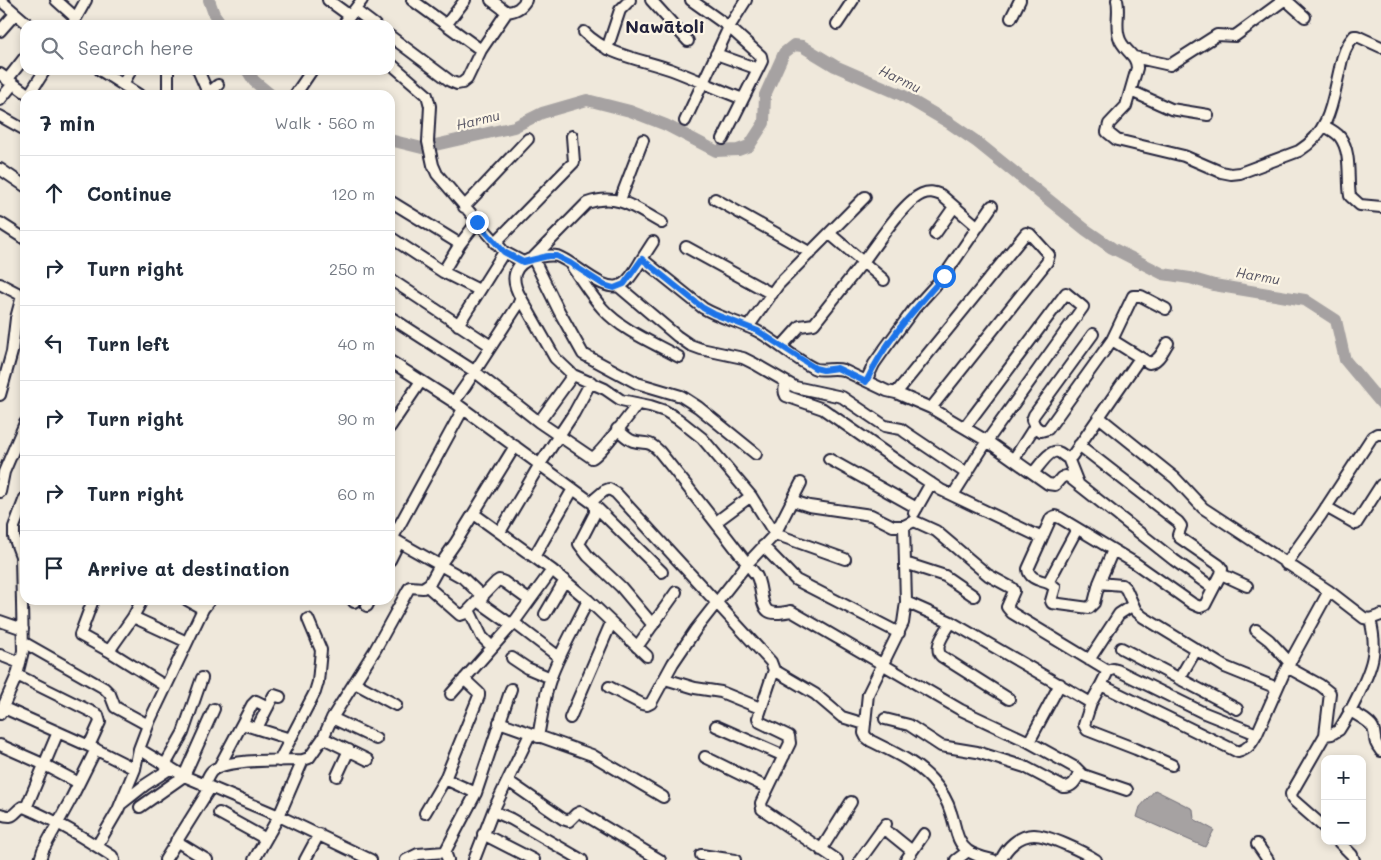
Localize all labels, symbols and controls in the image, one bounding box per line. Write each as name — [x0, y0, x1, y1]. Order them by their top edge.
district label: Nawātoli — [625, 14, 705, 38]
search box — [20, 20, 395, 75]
icon: search — [38, 34, 66, 62]
text: Search here — [78, 35, 194, 60]
water label: Harmu — [876, 60, 924, 97]
water label: Harmu — [454, 105, 502, 134]
text: 7 min — [40, 109, 95, 136]
text: Walk · 560 m — [275, 112, 375, 133]
icon: ahead — [40, 179, 68, 207]
text: Continue — [87, 181, 172, 206]
text: 120 m — [331, 183, 375, 204]
route end — [466, 211, 489, 234]
icon: right — [40, 254, 68, 282]
text: Turn right — [87, 256, 184, 281]
text: 250 m — [329, 258, 375, 279]
water label: Harmu — [1234, 262, 1282, 289]
route start — [933, 265, 956, 288]
icon: left — [40, 329, 68, 357]
text: Turn left — [87, 331, 170, 356]
text: 40 m — [338, 333, 375, 354]
icon: right — [40, 404, 68, 432]
text: Turn right — [87, 406, 184, 431]
text: 90 m — [338, 408, 375, 429]
icon: right — [40, 479, 68, 507]
text: Turn right — [87, 481, 184, 506]
text: 60 m — [338, 483, 375, 504]
icon: arrive — [40, 554, 68, 582]
text: Arrive at destination — [87, 556, 290, 581]
map controls — [1321, 755, 1366, 845]
button: + — [1321, 755, 1366, 800]
button: − — [1321, 800, 1366, 845]

